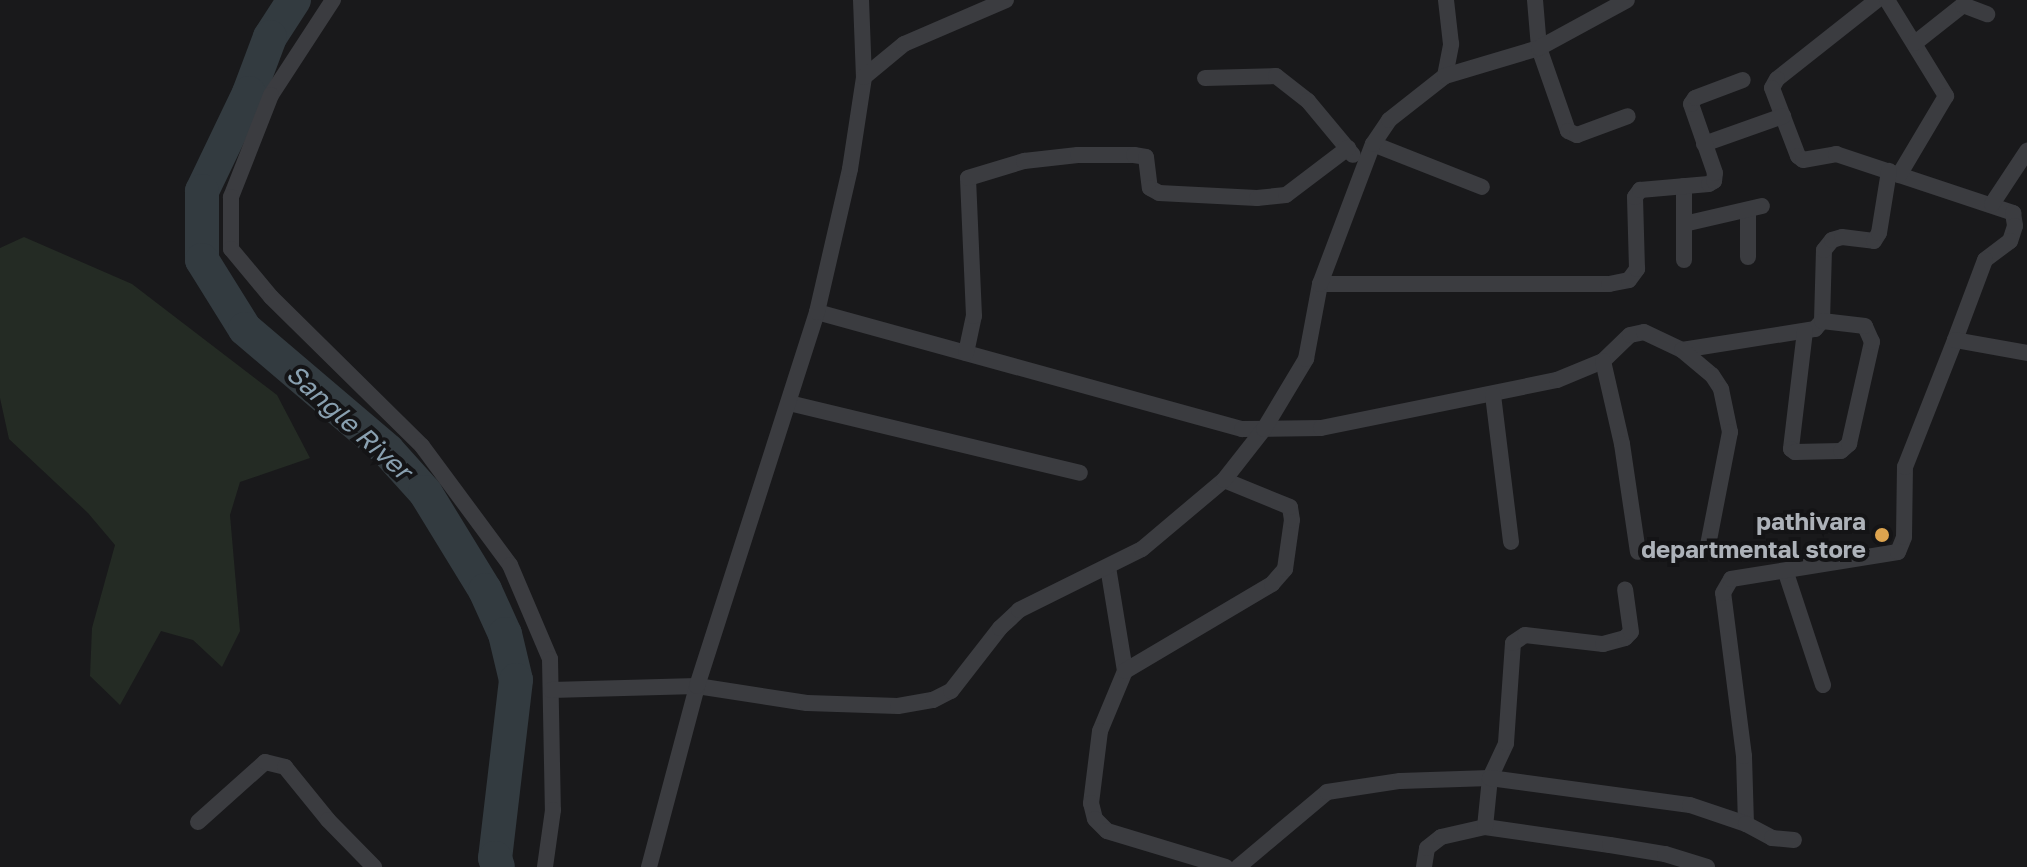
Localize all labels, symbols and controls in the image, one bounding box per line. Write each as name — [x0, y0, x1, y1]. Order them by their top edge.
water label: Sangle River — [280, 358, 418, 486]
place label: pathivara departmental store — [1641, 507, 1866, 563]
marker: pathivara departmental store — [1873, 526, 1891, 544]

